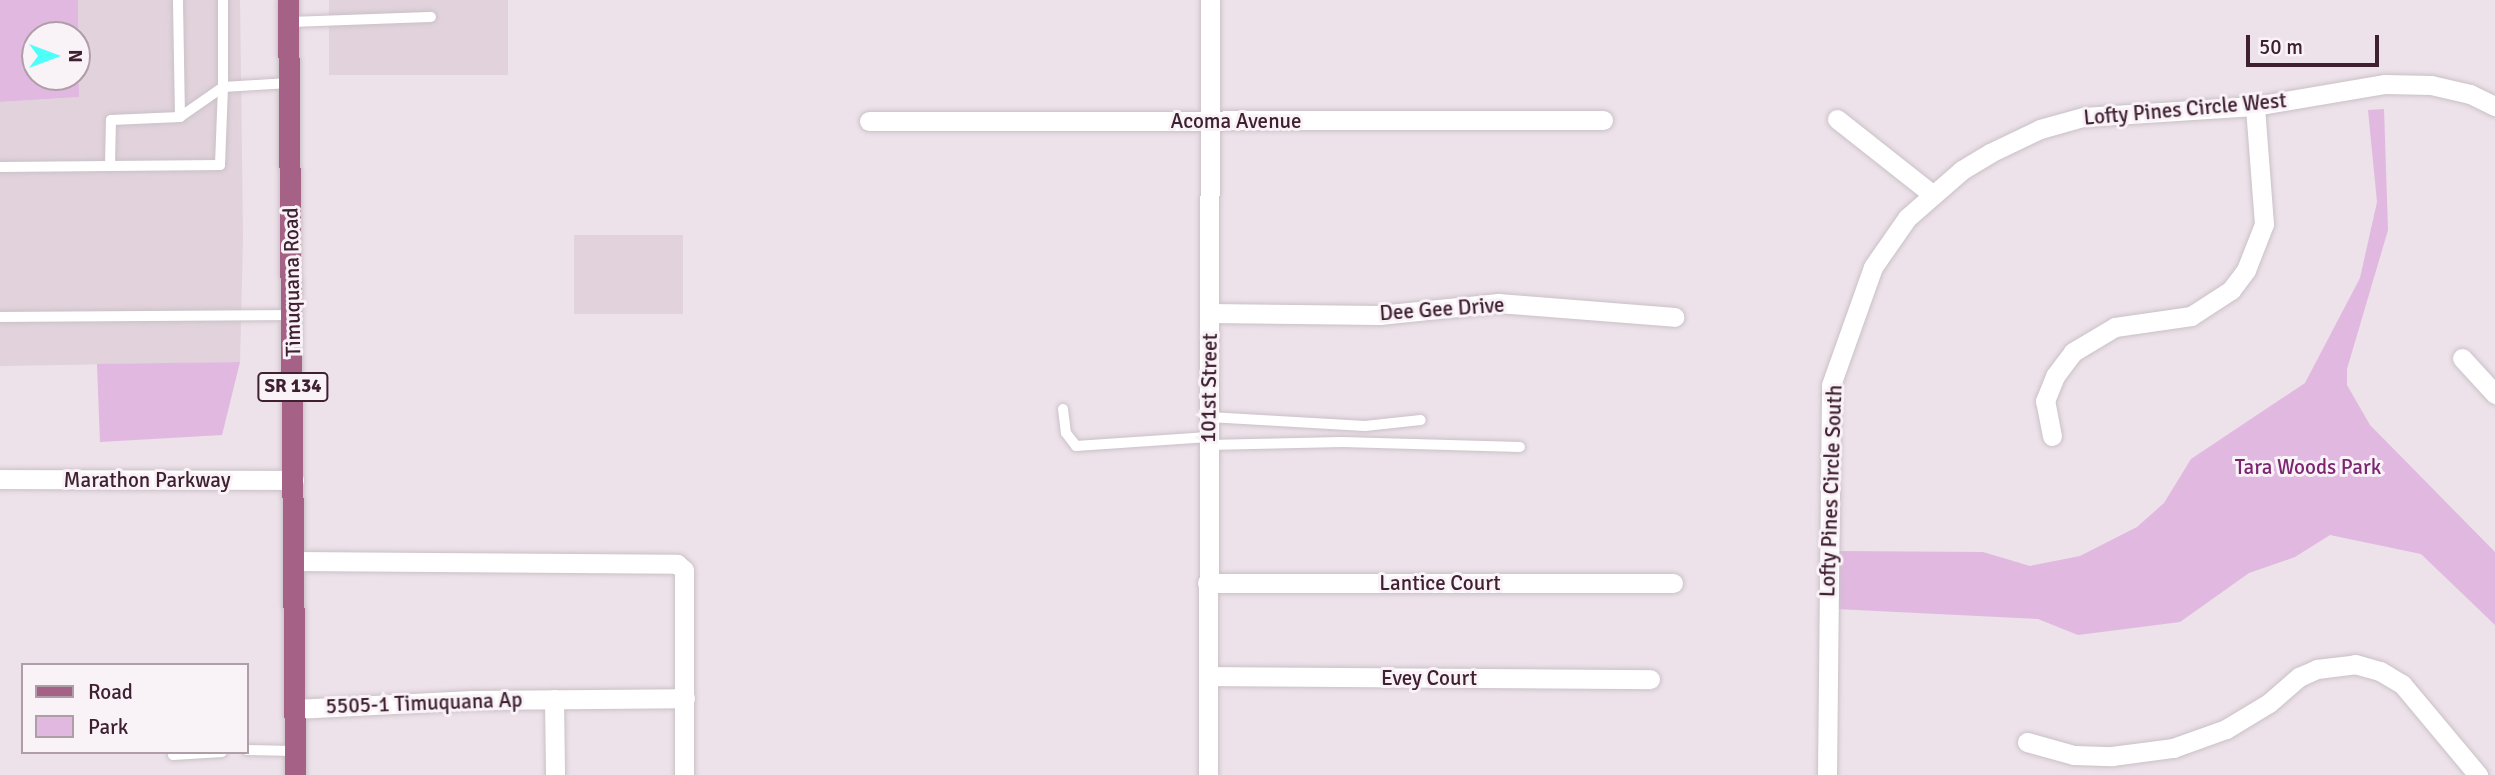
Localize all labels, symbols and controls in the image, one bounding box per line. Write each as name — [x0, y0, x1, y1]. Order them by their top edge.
north arrow — [21, 21, 91, 91]
scale bar — [2250, 21, 2383, 65]
text: 50 m — [2259, 34, 2303, 60]
text: N — [63, 49, 87, 63]
street label: Lofty Pines Circle West — [2083, 88, 2287, 130]
street label: Acoma Avenue — [1170, 108, 1302, 134]
street label: Timuquana Road — [278, 207, 306, 357]
street label: Dee Gee Drive — [1379, 292, 1505, 326]
street label: 101st Street — [1195, 333, 1223, 443]
road number: SR 134 — [256, 372, 330, 402]
street label: Lofty Pines Circle South — [1815, 384, 1847, 598]
park label: Tara Woods Park — [2235, 454, 2381, 480]
street label: Marathon Parkway — [64, 467, 230, 493]
street label: Lantice Court — [1379, 570, 1501, 596]
legend — [21, 663, 248, 754]
street label: Evey Court — [1381, 665, 1477, 691]
text: Road — [88, 679, 133, 705]
street label: 5505-1 Timuquana Ap — [325, 687, 523, 719]
text: Park — [88, 714, 128, 740]

